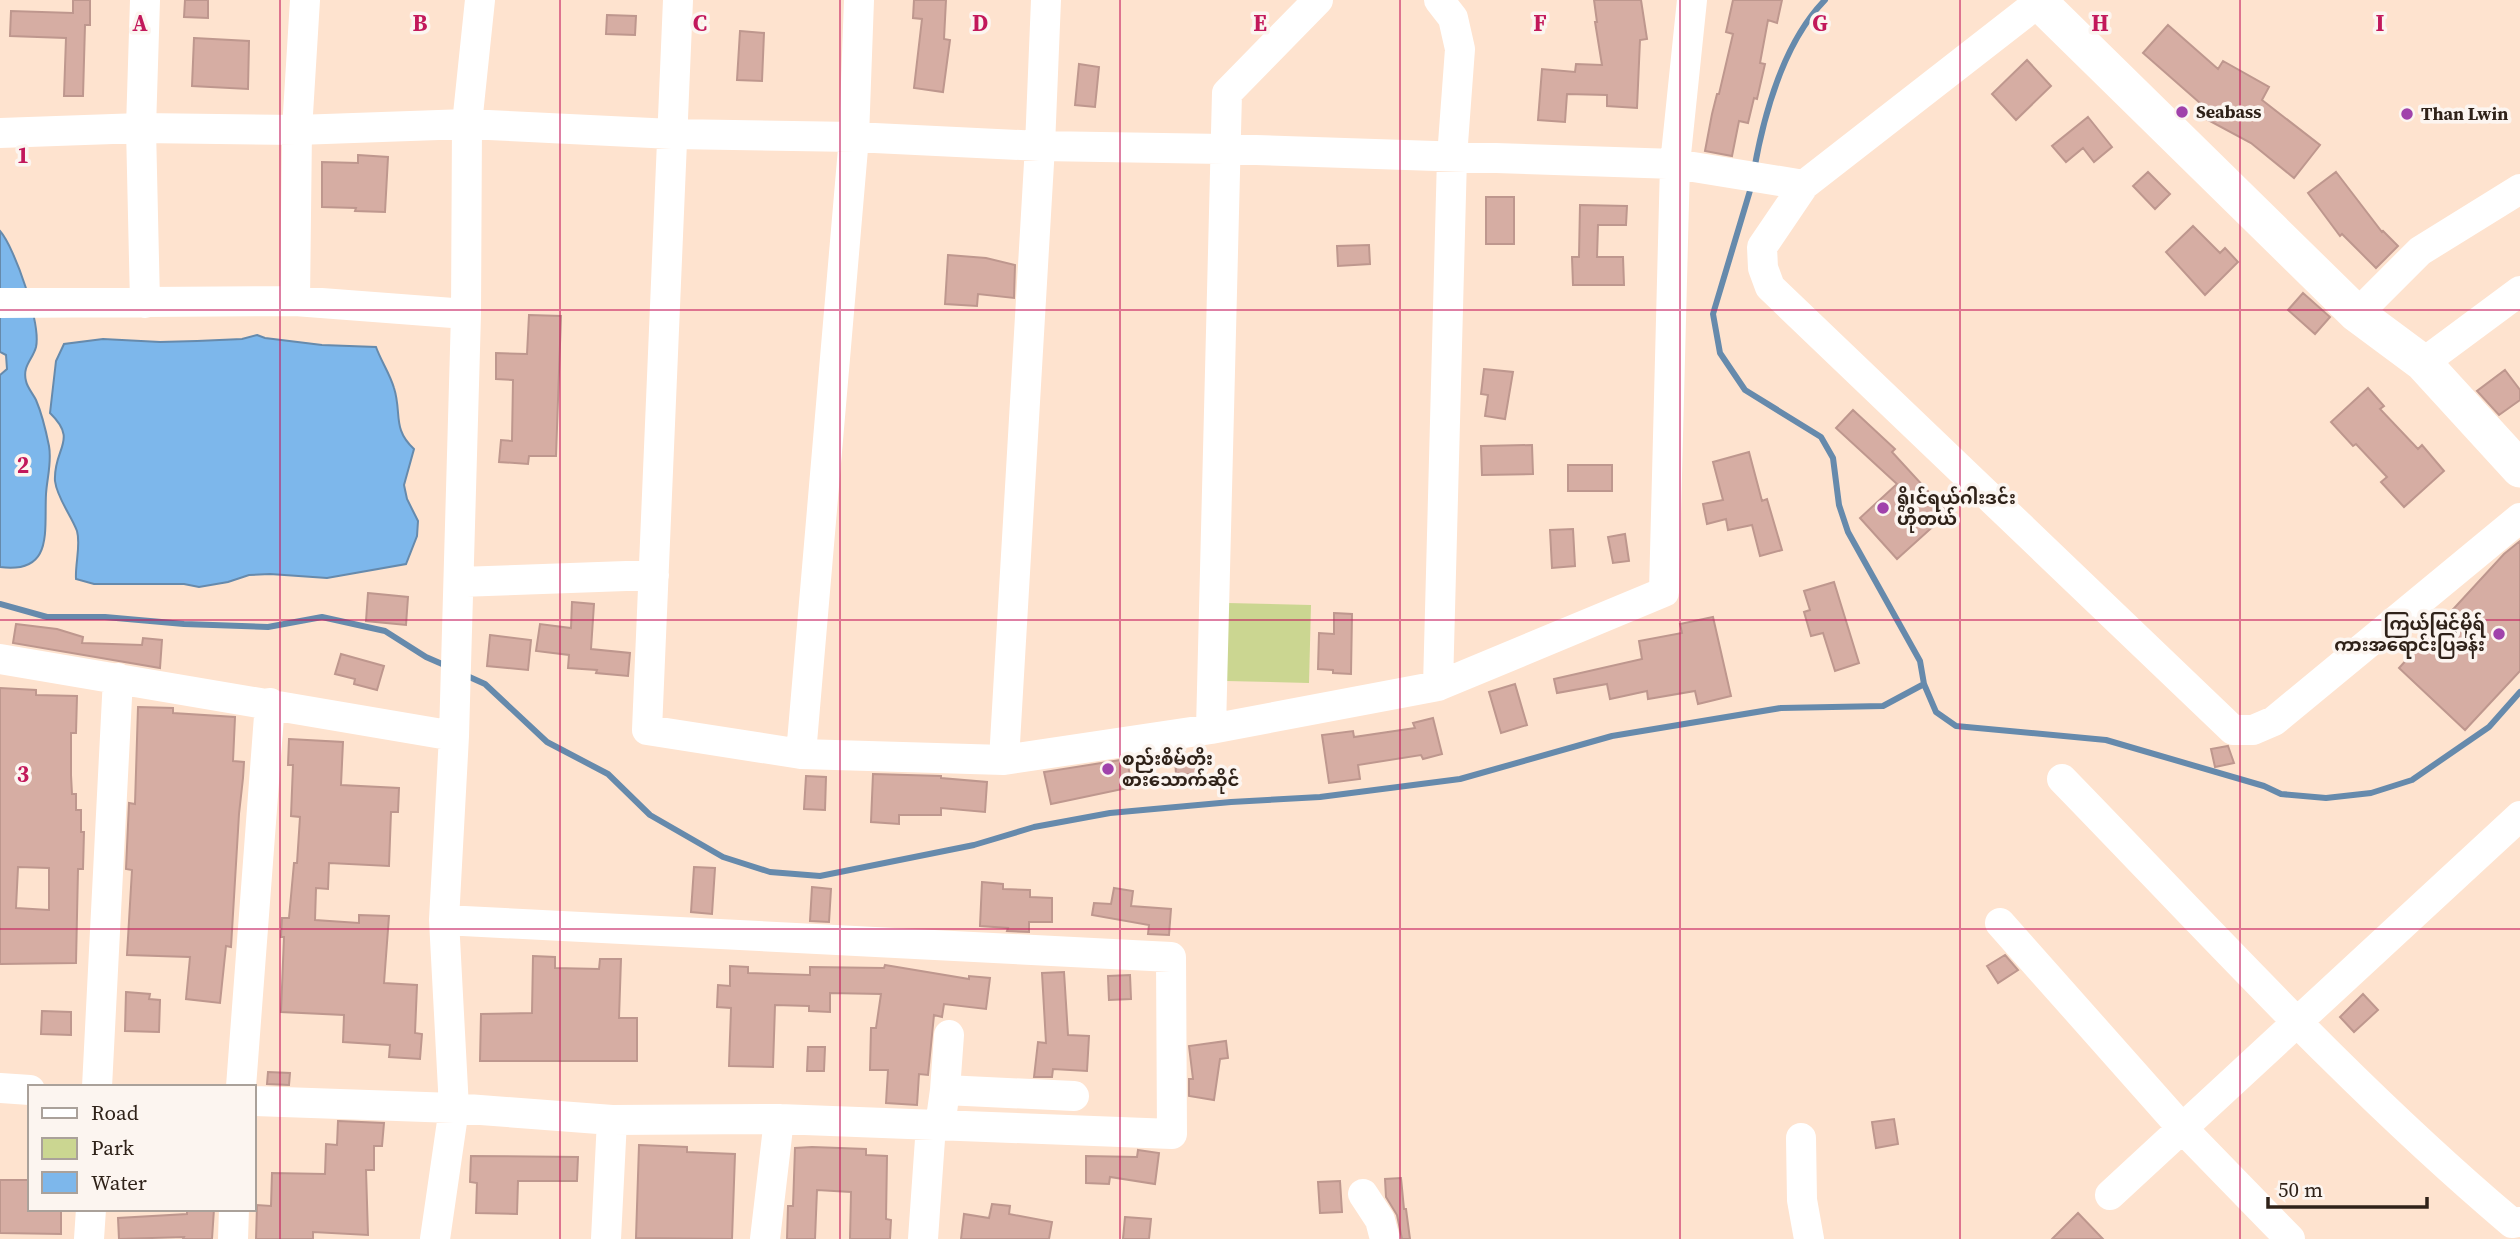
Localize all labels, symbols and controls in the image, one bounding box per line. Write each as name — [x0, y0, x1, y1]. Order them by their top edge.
text: A — [132, 7, 148, 39]
text: B — [413, 7, 428, 39]
text: C — [693, 7, 707, 39]
text: D — [972, 7, 988, 39]
text: E — [1253, 7, 1267, 39]
text: F — [1533, 7, 1547, 39]
text: G — [1812, 7, 1828, 39]
text: H — [2091, 7, 2109, 39]
text: I — [2376, 7, 2385, 39]
place label: Seabass — [2196, 99, 2261, 124]
place label: Than Lwin — [2421, 101, 2508, 126]
marker: Seabass — [2174, 104, 2190, 120]
marker: Than Lwin — [2399, 106, 2415, 122]
text: 1 — [17, 139, 29, 171]
text: 2 — [17, 449, 29, 481]
place label: ရွိုင်ရယ်ဂါးဒင်း ဟိုတယ် — [1897, 485, 2016, 533]
marker: ရွိုင်ရယ်ဂါးဒင်း ဟိုတယ် — [1875, 500, 1891, 516]
place label: ကြယ်မြင့်မိုရ် ကားအရောင်းပြခန်း — [2334, 611, 2486, 659]
marker: ကြယ်မြင့်မိုရ် ကားအရောင်းပြခန်း — [2491, 626, 2507, 642]
place label: စည်းစိမ်တိုး စားသောက်ဆိုင် — [1122, 746, 1240, 794]
text: 3 — [17, 758, 29, 790]
marker: စည်းစိမ်တိုး စားသောက်ဆိုင် — [1100, 761, 1116, 777]
legend — [28, 1085, 256, 1211]
text: Road — [91, 1098, 139, 1127]
text: Park — [91, 1133, 135, 1162]
scale bar — [2268, 1166, 2427, 1210]
text: Water — [91, 1168, 147, 1197]
text: 50 m — [2278, 1175, 2323, 1204]

